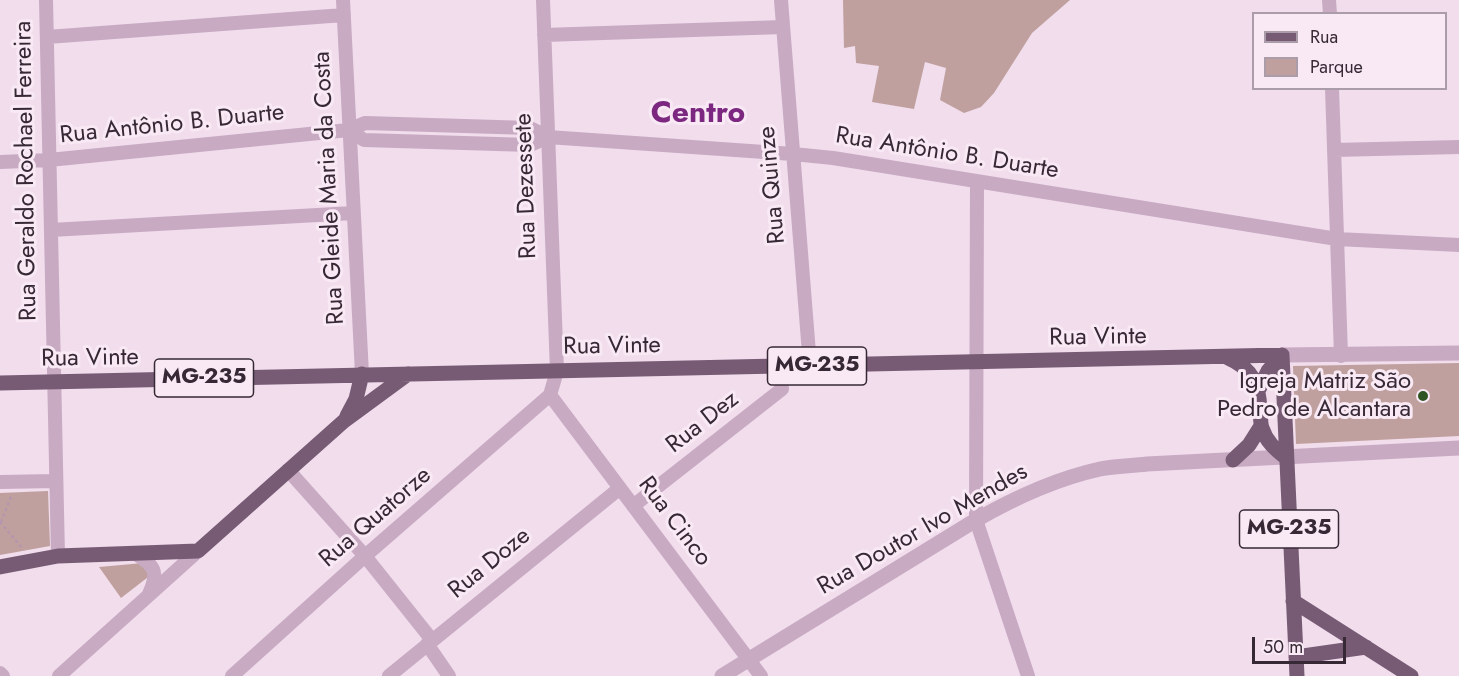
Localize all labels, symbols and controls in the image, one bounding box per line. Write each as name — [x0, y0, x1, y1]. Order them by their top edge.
legend — [1252, 12, 1447, 90]
street label: Rua Geraldo Rochael Ferreira — [10, 21, 44, 321]
text: Rua — [1310, 24, 1338, 50]
street label: Rua Gleide Maria da Costa — [308, 50, 352, 326]
text: Parque — [1310, 54, 1363, 80]
district label: Centro — [651, 97, 745, 133]
street label: Rua Antônio B. Duarte — [58, 99, 286, 151]
street label: Rua Dezessete — [510, 113, 544, 259]
street label: Rua Antônio B. Duarte — [833, 122, 1061, 186]
street label: Rua Quinze — [754, 125, 792, 245]
street label: Rua Vinte — [1049, 323, 1147, 353]
street label: Rua Vinte — [563, 332, 661, 362]
street label: Rua Vinte — [41, 344, 139, 374]
road number: MG-235 — [768, 347, 866, 385]
road number: MG-235 — [154, 359, 254, 397]
place label: Igreja Matriz São Pedro de Alcantara — [1217, 368, 1411, 424]
street label: Rua Dez — [661, 386, 745, 460]
marker: Igreja Matriz São Pedro de Alcantara — [1416, 389, 1430, 403]
street label: Rua Doutor Ivo Mendes — [813, 458, 1033, 602]
street label: Rua Quatorze — [314, 462, 438, 574]
street label: Rua Cinco — [631, 472, 717, 572]
road number: MG-235 — [1240, 510, 1338, 548]
street label: Rua Doze — [443, 522, 537, 606]
scale bar — [1255, 625, 1350, 663]
text: 50 m — [1263, 634, 1303, 660]

